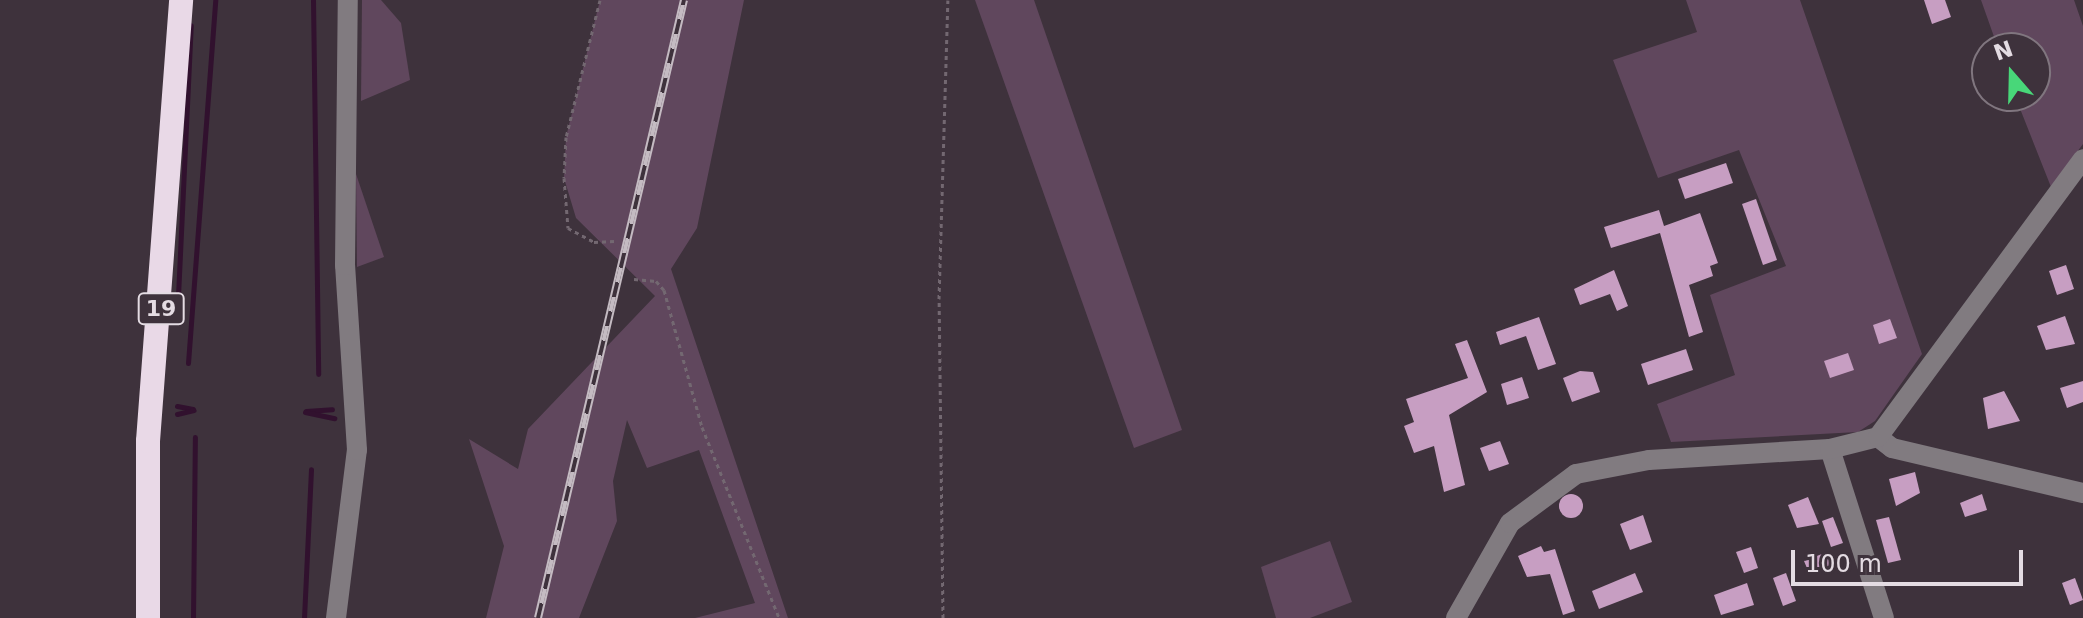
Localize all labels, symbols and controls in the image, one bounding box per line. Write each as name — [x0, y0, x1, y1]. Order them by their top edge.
north arrow — [1971, 32, 2051, 112]
text: N — [1990, 36, 2016, 66]
road number: 19 — [137, 291, 185, 327]
scale bar — [1795, 534, 2027, 584]
text: 100 m — [1805, 550, 1882, 578]

